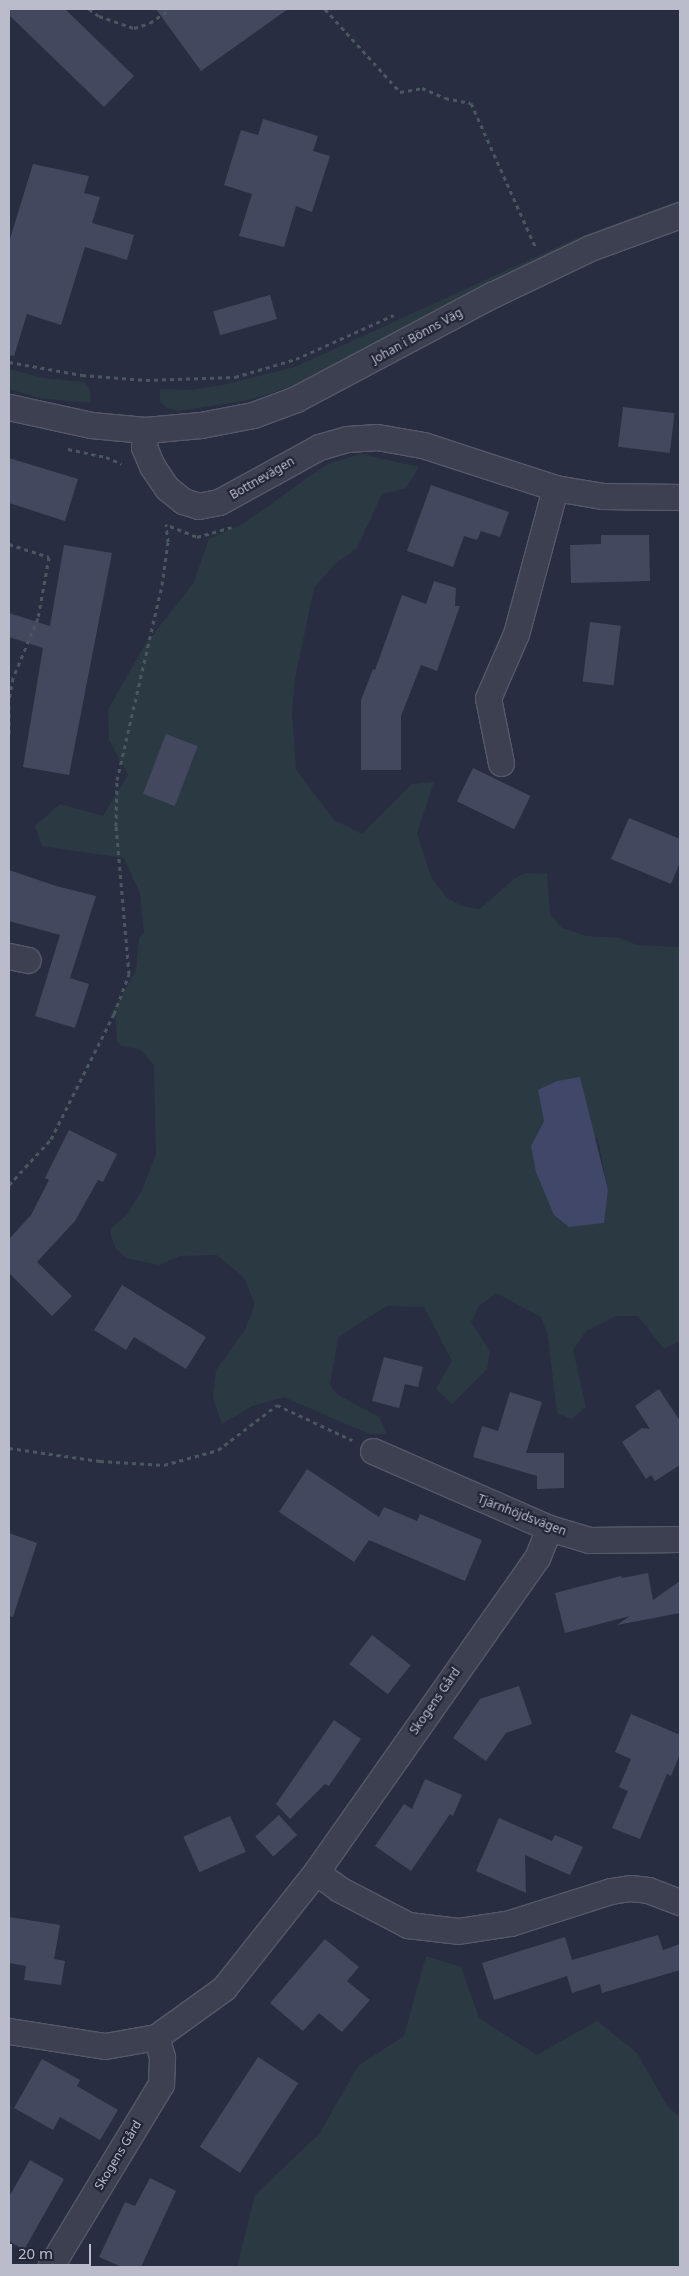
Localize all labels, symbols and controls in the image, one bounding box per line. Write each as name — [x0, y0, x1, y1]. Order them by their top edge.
street label: Johan i Bönns Väg — [369, 305, 465, 367]
street label: Bottnevägen — [227, 454, 297, 502]
street label: Tjärnhöjdsvägen — [475, 1491, 569, 1539]
street label: Skogens Gård — [407, 1665, 463, 1737]
street label: Skogens Gård — [92, 2118, 144, 2192]
scale bar — [12, 2234, 94, 2266]
text: 20 m — [18, 2243, 53, 2263]

